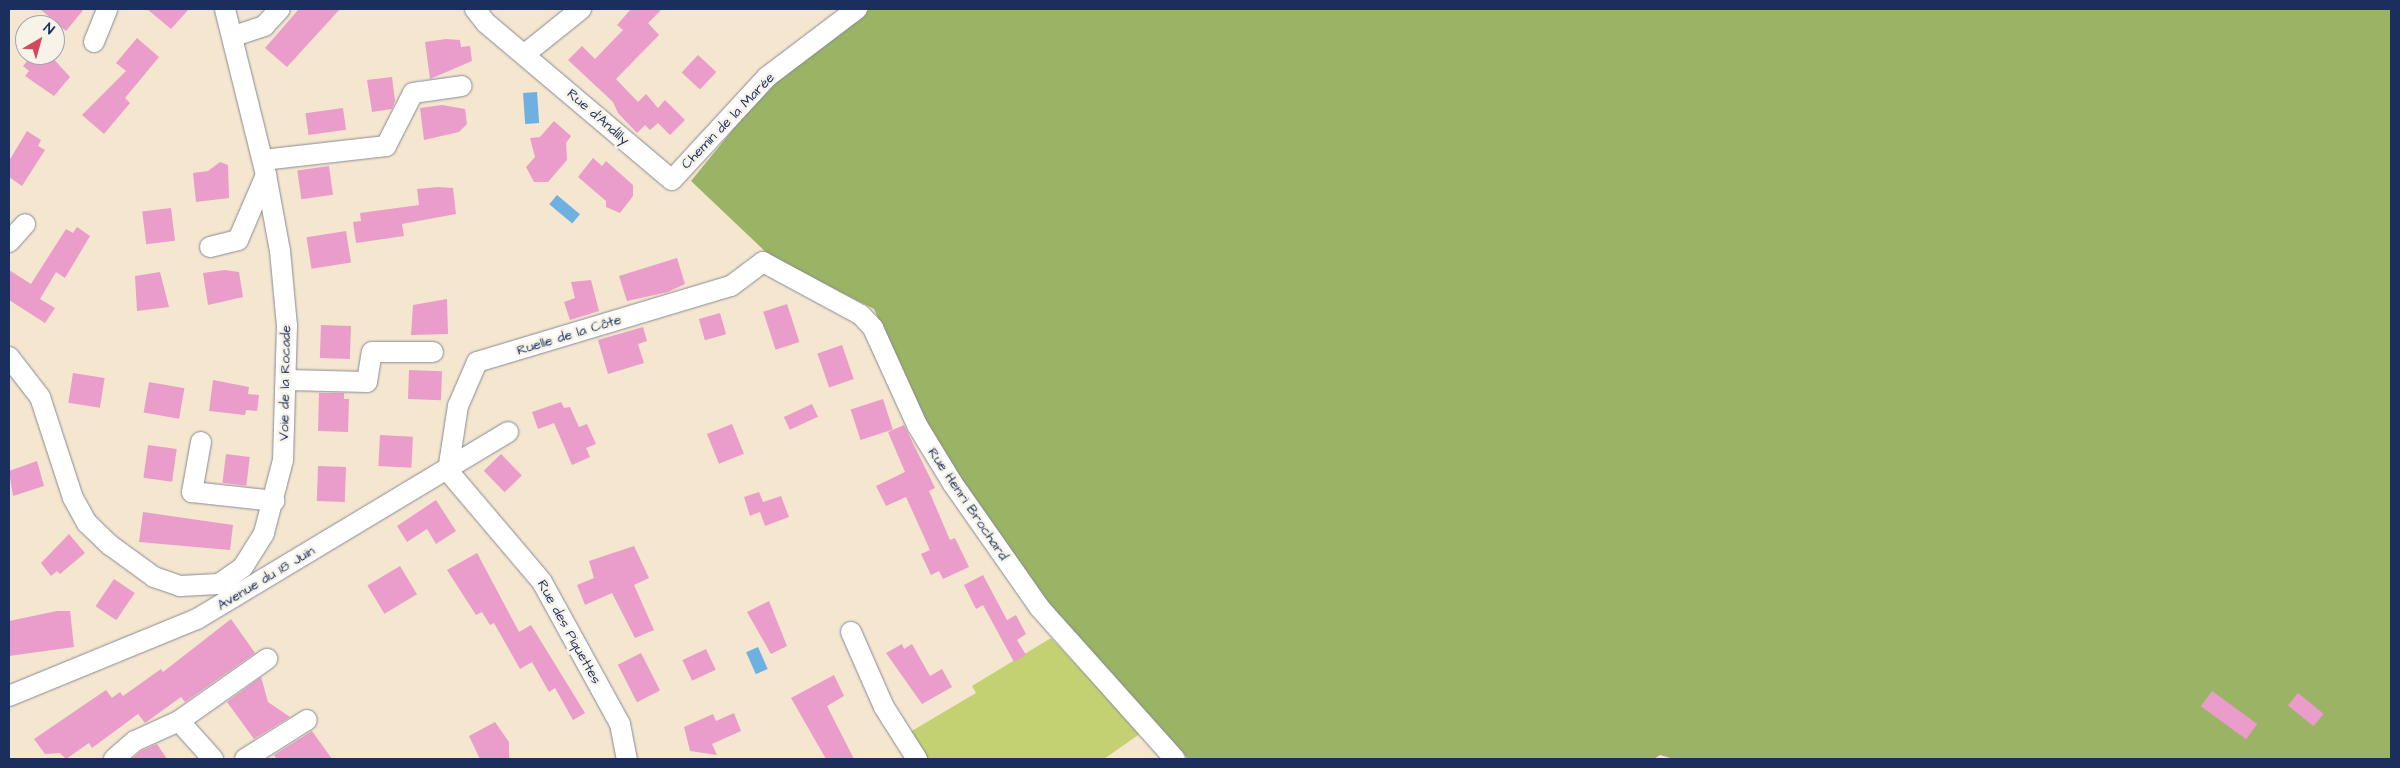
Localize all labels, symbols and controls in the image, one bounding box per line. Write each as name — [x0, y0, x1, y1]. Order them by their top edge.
north arrow — [15, 15, 65, 65]
text: N — [39, 18, 58, 40]
street label: Chemin de la Marée — [678, 70, 778, 172]
street label: Rue d'Andilly — [563, 85, 633, 149]
street label: Ruelle de la Côte — [515, 311, 623, 359]
street label: Voie de la Rocade — [276, 325, 294, 441]
street label: Rue Henri Brochard — [924, 445, 1012, 563]
street label: Avenue du 18 Juin — [214, 542, 318, 614]
street label: Rue des Piquettes — [533, 577, 605, 687]

